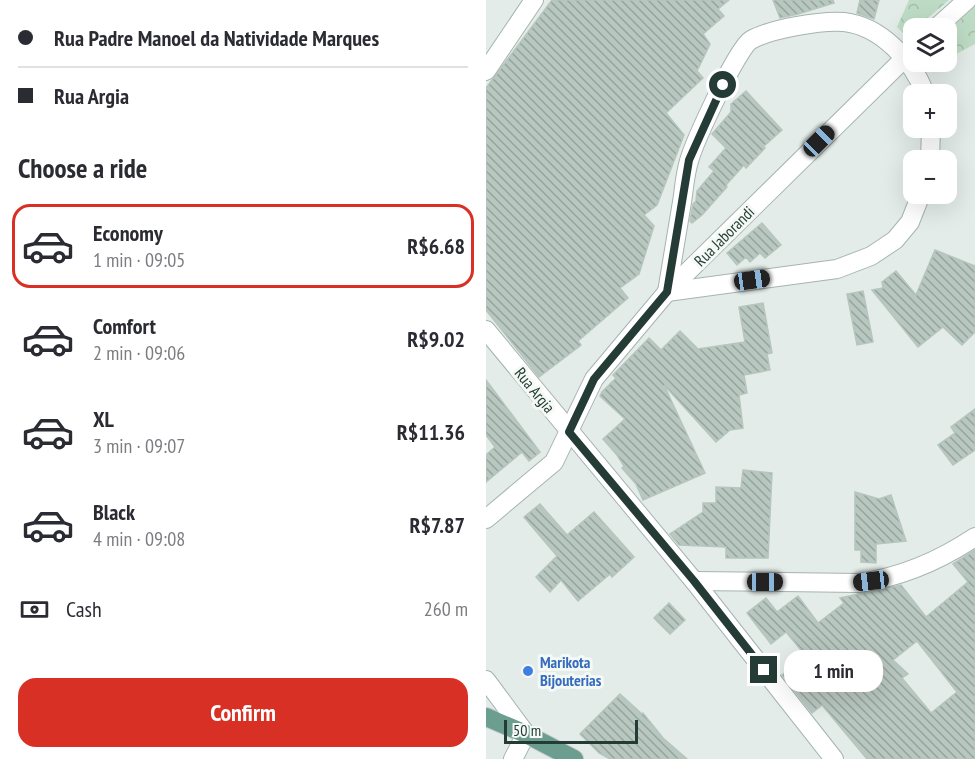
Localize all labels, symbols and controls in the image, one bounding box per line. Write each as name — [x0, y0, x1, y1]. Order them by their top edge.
map controls — [903, 18, 957, 204]
button: layers — [903, 18, 957, 72]
text: Rua Padre Manoel da Natividade Marques — [54, 24, 379, 52]
route start — [709, 71, 736, 98]
text: Rua Argia — [54, 82, 129, 110]
button: + — [903, 84, 957, 138]
car — [800, 122, 838, 160]
button: − — [903, 150, 957, 204]
text: Choose a ride — [18, 151, 147, 185]
street label: Rua Jaborandi — [690, 202, 758, 270]
icon: car — [21, 219, 75, 273]
text: Economy — [93, 219, 163, 247]
text: R$6.68 — [407, 232, 465, 260]
text: 1 min · 09:05 — [93, 247, 185, 273]
car — [733, 269, 771, 291]
icon: car — [21, 312, 75, 366]
text: Comfort — [93, 312, 156, 340]
text: R$9.02 — [407, 325, 465, 353]
text: 2 min · 09:06 — [93, 340, 185, 366]
street label: Rua Argia — [511, 363, 559, 417]
icon: car — [21, 405, 75, 459]
text: XL — [93, 405, 114, 433]
text: R$11.36 — [397, 418, 465, 446]
text: 3 min · 09:07 — [93, 433, 185, 459]
icon: car — [21, 498, 75, 552]
text: Black — [93, 498, 135, 526]
text: R$7.87 — [409, 511, 465, 539]
text: 4 min · 09:08 — [93, 526, 185, 552]
car — [852, 570, 890, 592]
car — [747, 573, 783, 591]
icon: cash — [18, 593, 51, 626]
text: Cash — [66, 595, 102, 623]
text: 260 m — [424, 596, 468, 622]
callout: 1 min — [785, 649, 884, 691]
place label: Marikota Bijouterias — [540, 652, 602, 690]
route end — [750, 656, 777, 683]
text: 1 min — [813, 658, 854, 684]
marker: Marikota Bijouterias — [521, 664, 535, 678]
button: Confirm — [18, 678, 468, 747]
scale bar — [504, 717, 638, 744]
text: 50 m — [513, 720, 541, 740]

